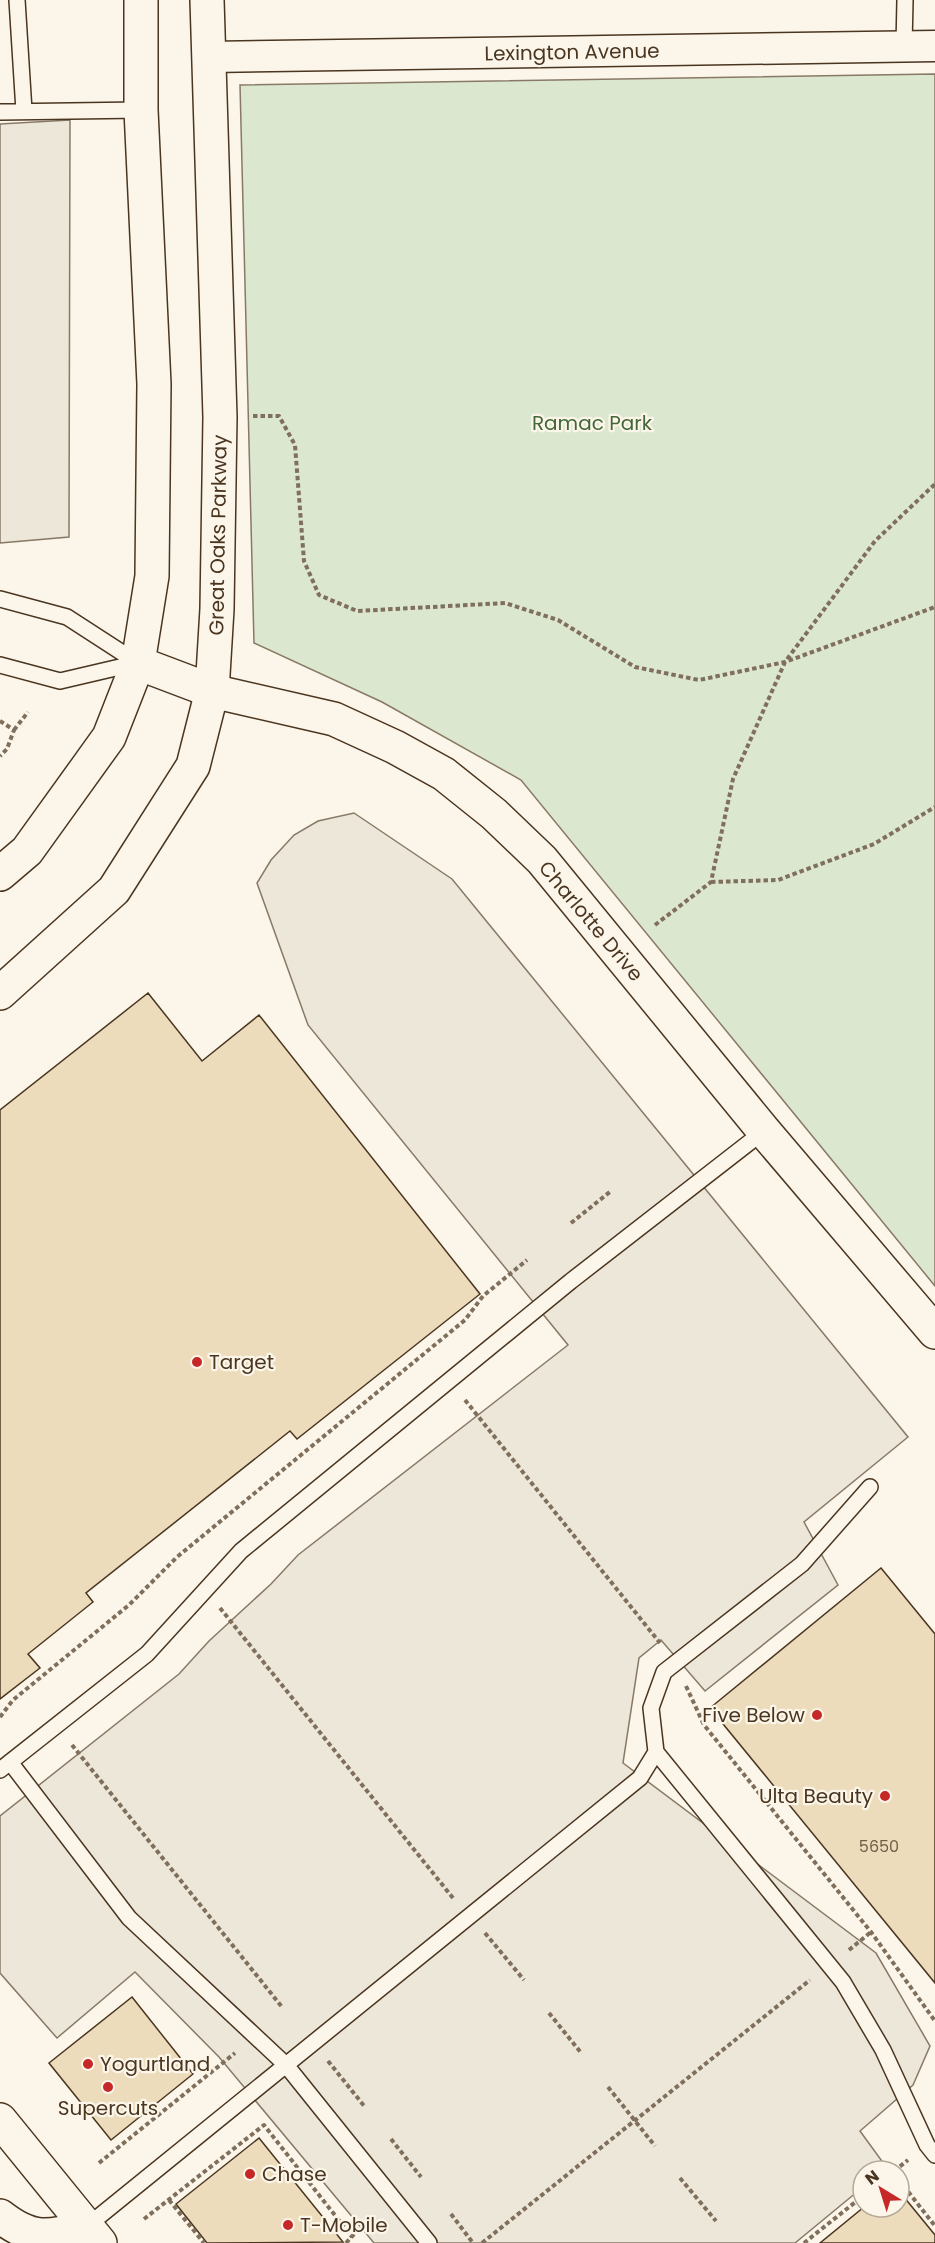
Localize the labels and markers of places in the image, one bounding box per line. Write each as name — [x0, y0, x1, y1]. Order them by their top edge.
place label: Target — [209, 1348, 274, 1376]
marker: Target — [190, 1355, 204, 1369]
place label: Five Below — [702, 1701, 806, 1729]
marker: Five Below — [810, 1708, 824, 1722]
place label: Ulta Beauty — [759, 1782, 873, 1810]
marker: Ulta Beauty — [878, 1789, 892, 1803]
place label: Yogurtland — [100, 2050, 210, 2078]
marker: Yogurtland — [81, 2057, 95, 2071]
marker: Supercuts — [101, 2080, 115, 2094]
place label: Supercuts — [58, 2094, 158, 2122]
place label: Chase — [262, 2160, 327, 2188]
marker: Chase — [243, 2167, 257, 2181]
place label: T-Mobile — [300, 2211, 388, 2239]
marker: T-Mobile — [281, 2218, 295, 2232]

